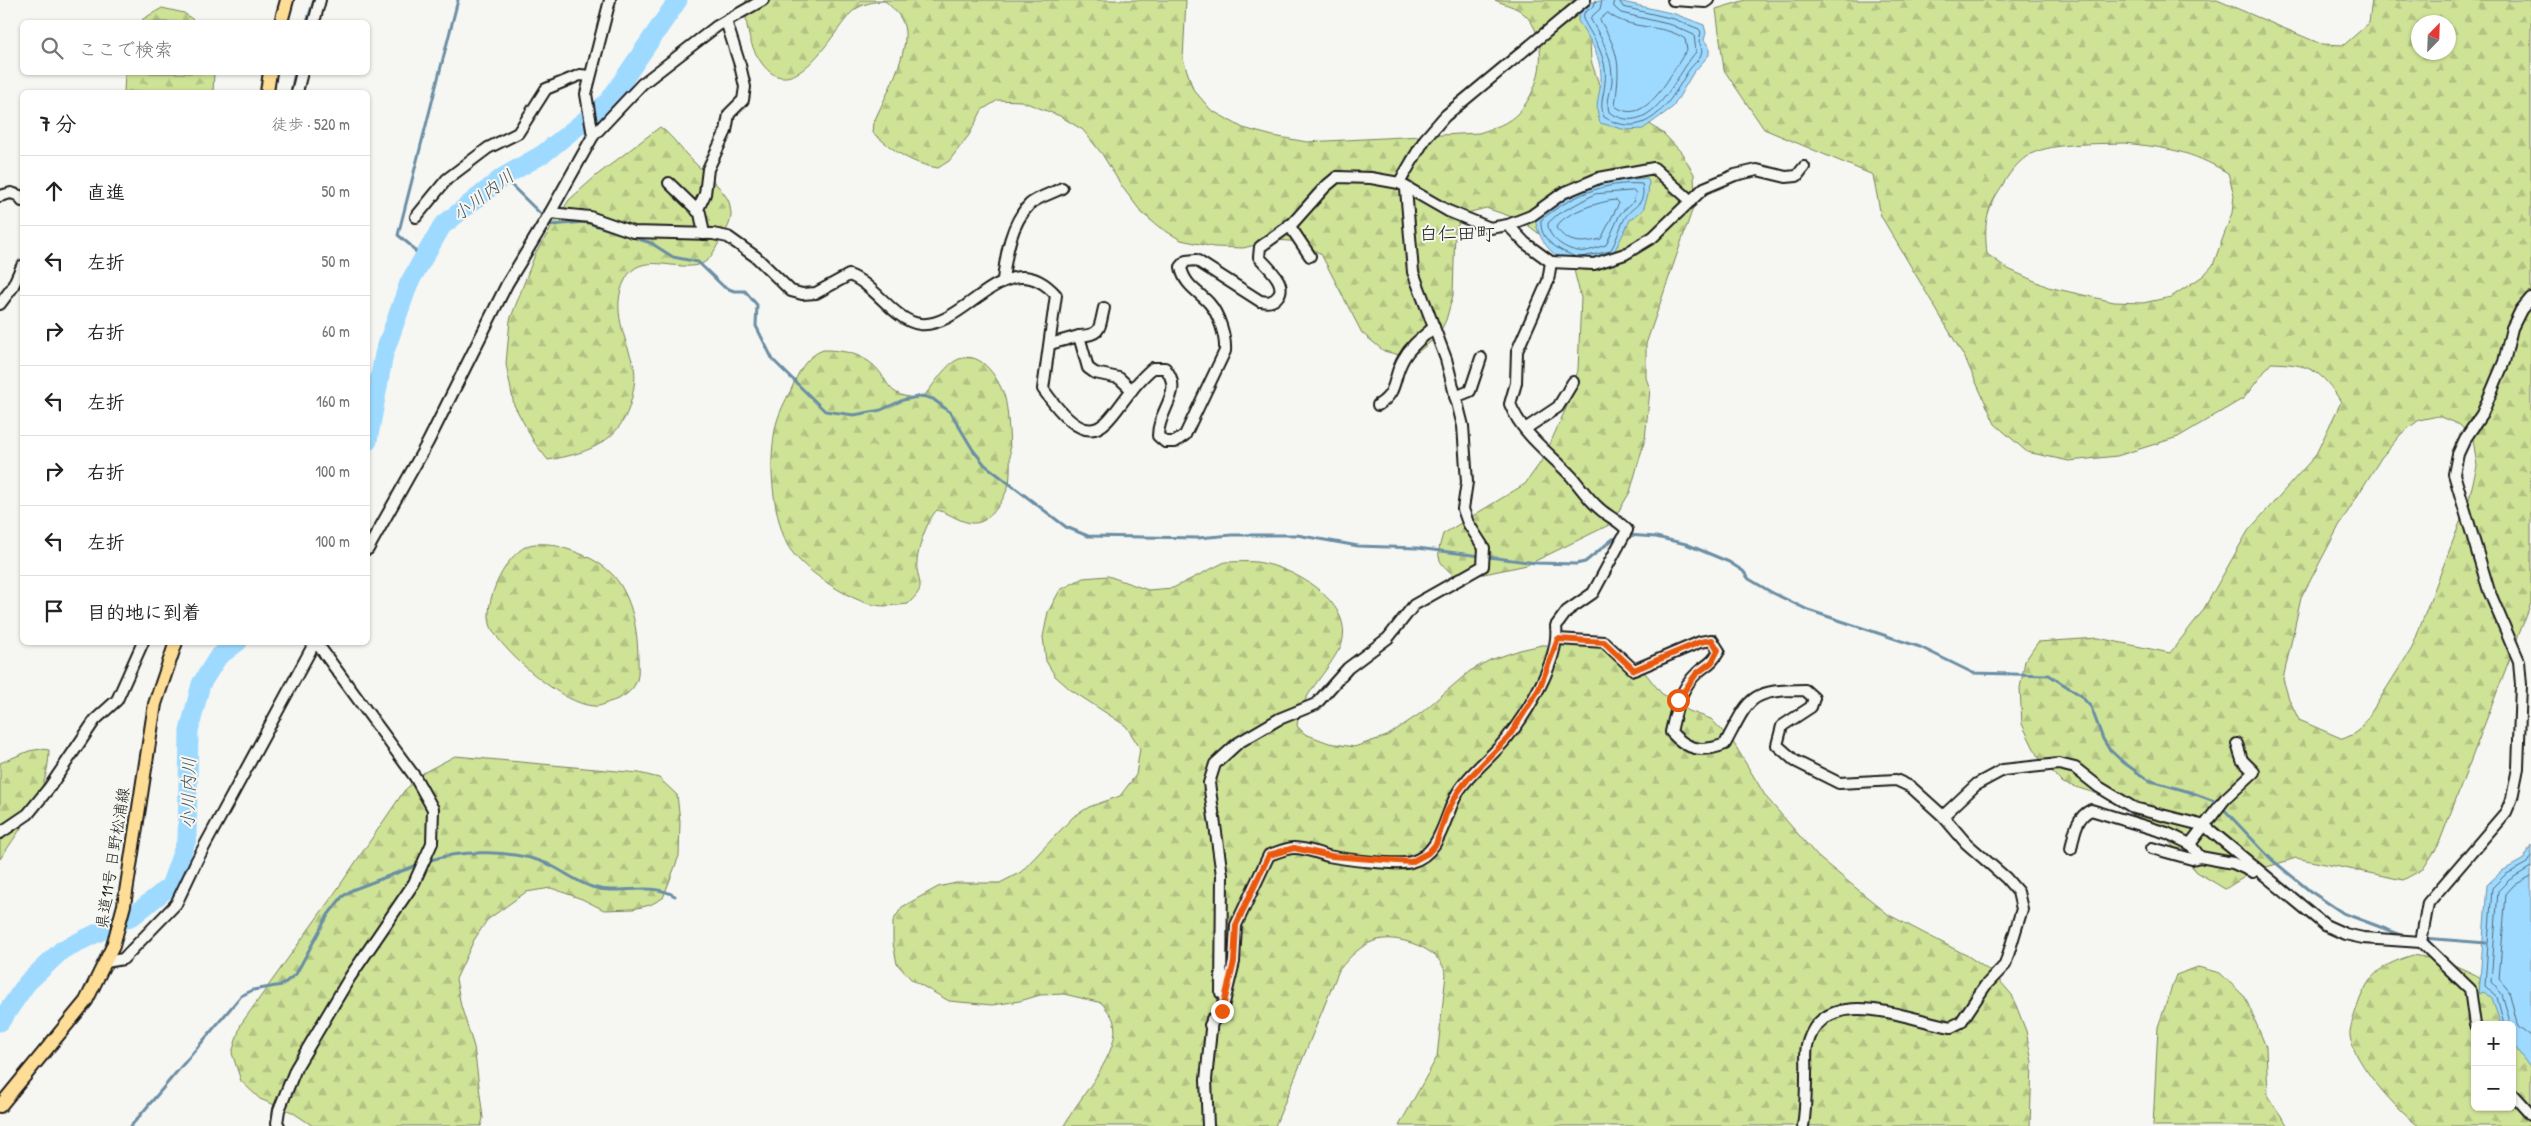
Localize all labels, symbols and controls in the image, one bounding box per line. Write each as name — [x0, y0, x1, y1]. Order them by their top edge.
north arrow — [2411, 15, 2456, 60]
search box — [20, 20, 370, 75]
icon: search — [38, 34, 66, 62]
text: ここで検索 — [78, 36, 173, 62]
text: 7 分 — [40, 109, 76, 138]
text: 徒歩 · 520 m — [271, 113, 350, 135]
water label: 小川内川 — [447, 163, 519, 227]
icon: ahead — [40, 177, 68, 205]
text: 直進 — [87, 179, 125, 205]
text: 50 m — [322, 180, 350, 202]
district label: 白仁田町 — [1419, 220, 1495, 246]
icon: left — [40, 247, 68, 275]
text: 左折 — [87, 249, 125, 275]
text: 50 m — [322, 250, 350, 272]
icon: right — [40, 317, 68, 345]
text: 右折 — [87, 319, 125, 345]
text: 60 m — [322, 320, 350, 342]
icon: left — [40, 387, 68, 415]
text: 左折 — [87, 389, 125, 415]
text: 160 m — [316, 390, 350, 412]
icon: right — [40, 457, 68, 485]
text: 右折 — [87, 459, 125, 485]
text: 100 m — [315, 460, 350, 482]
icon: left — [40, 527, 68, 555]
text: 左折 — [87, 529, 125, 555]
text: 100 m — [315, 530, 350, 552]
icon: arrive — [40, 597, 68, 625]
text: 目的地に到着 — [87, 599, 201, 625]
route start — [1667, 689, 1690, 712]
water label: 小川内川 — [175, 757, 201, 829]
street label: 県道11号 日野松浦線 — [90, 786, 134, 930]
route end — [1211, 1000, 1234, 1023]
map controls — [2471, 1021, 2516, 1111]
button: + — [2471, 1021, 2516, 1066]
button: − — [2471, 1066, 2516, 1111]

